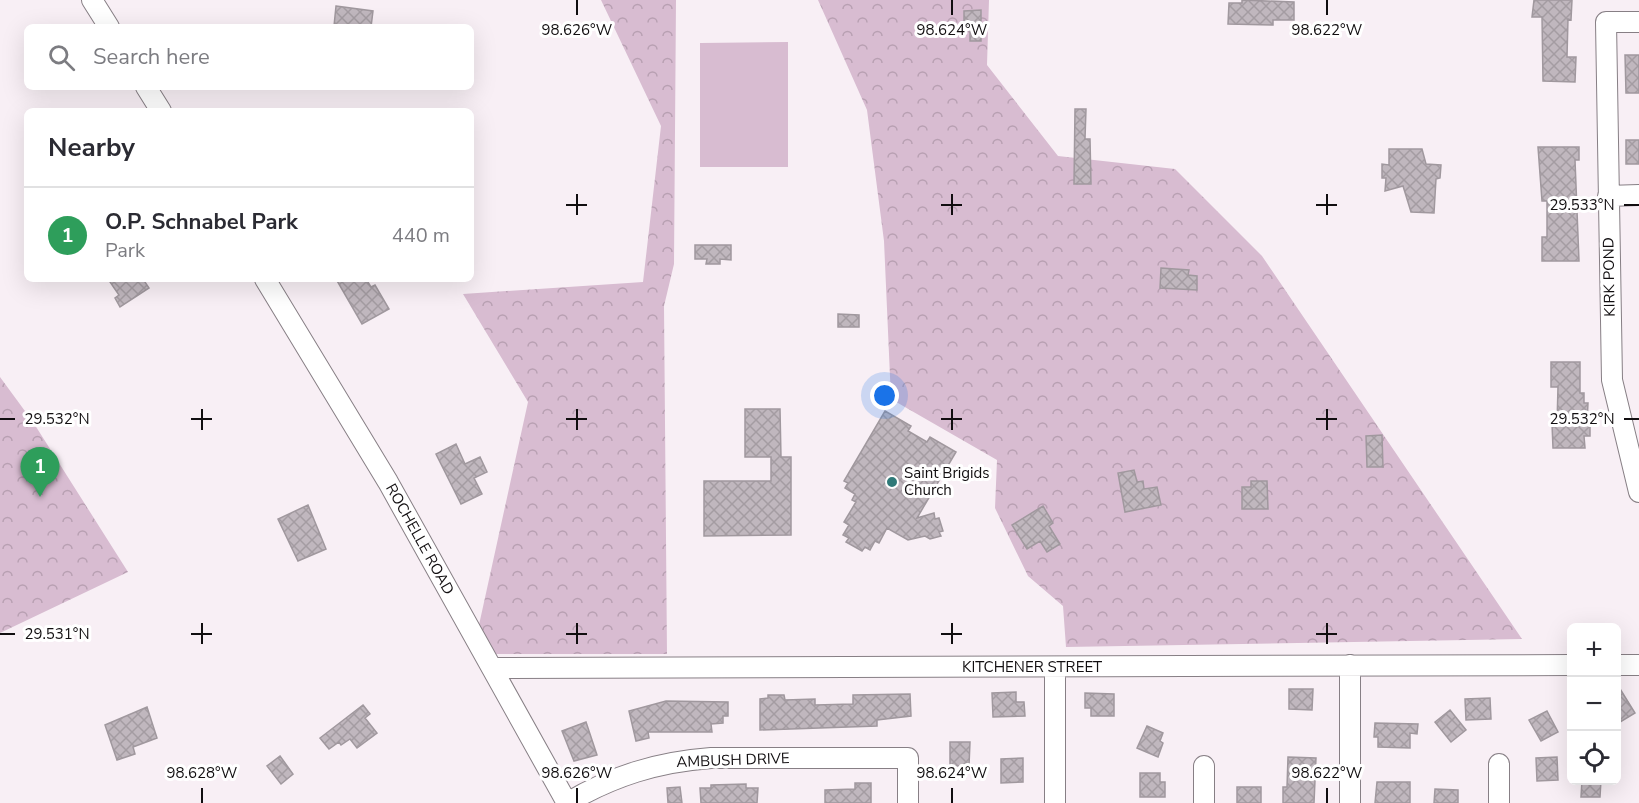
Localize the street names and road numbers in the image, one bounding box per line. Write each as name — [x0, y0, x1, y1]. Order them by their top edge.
street label: KIRK POND — [1598, 237, 1620, 317]
street label: ROCHELLE ROAD — [381, 480, 459, 598]
street label: KITCHENER STREET — [962, 657, 1102, 677]
street label: AMBUSH DRIVE — [676, 748, 790, 772]

